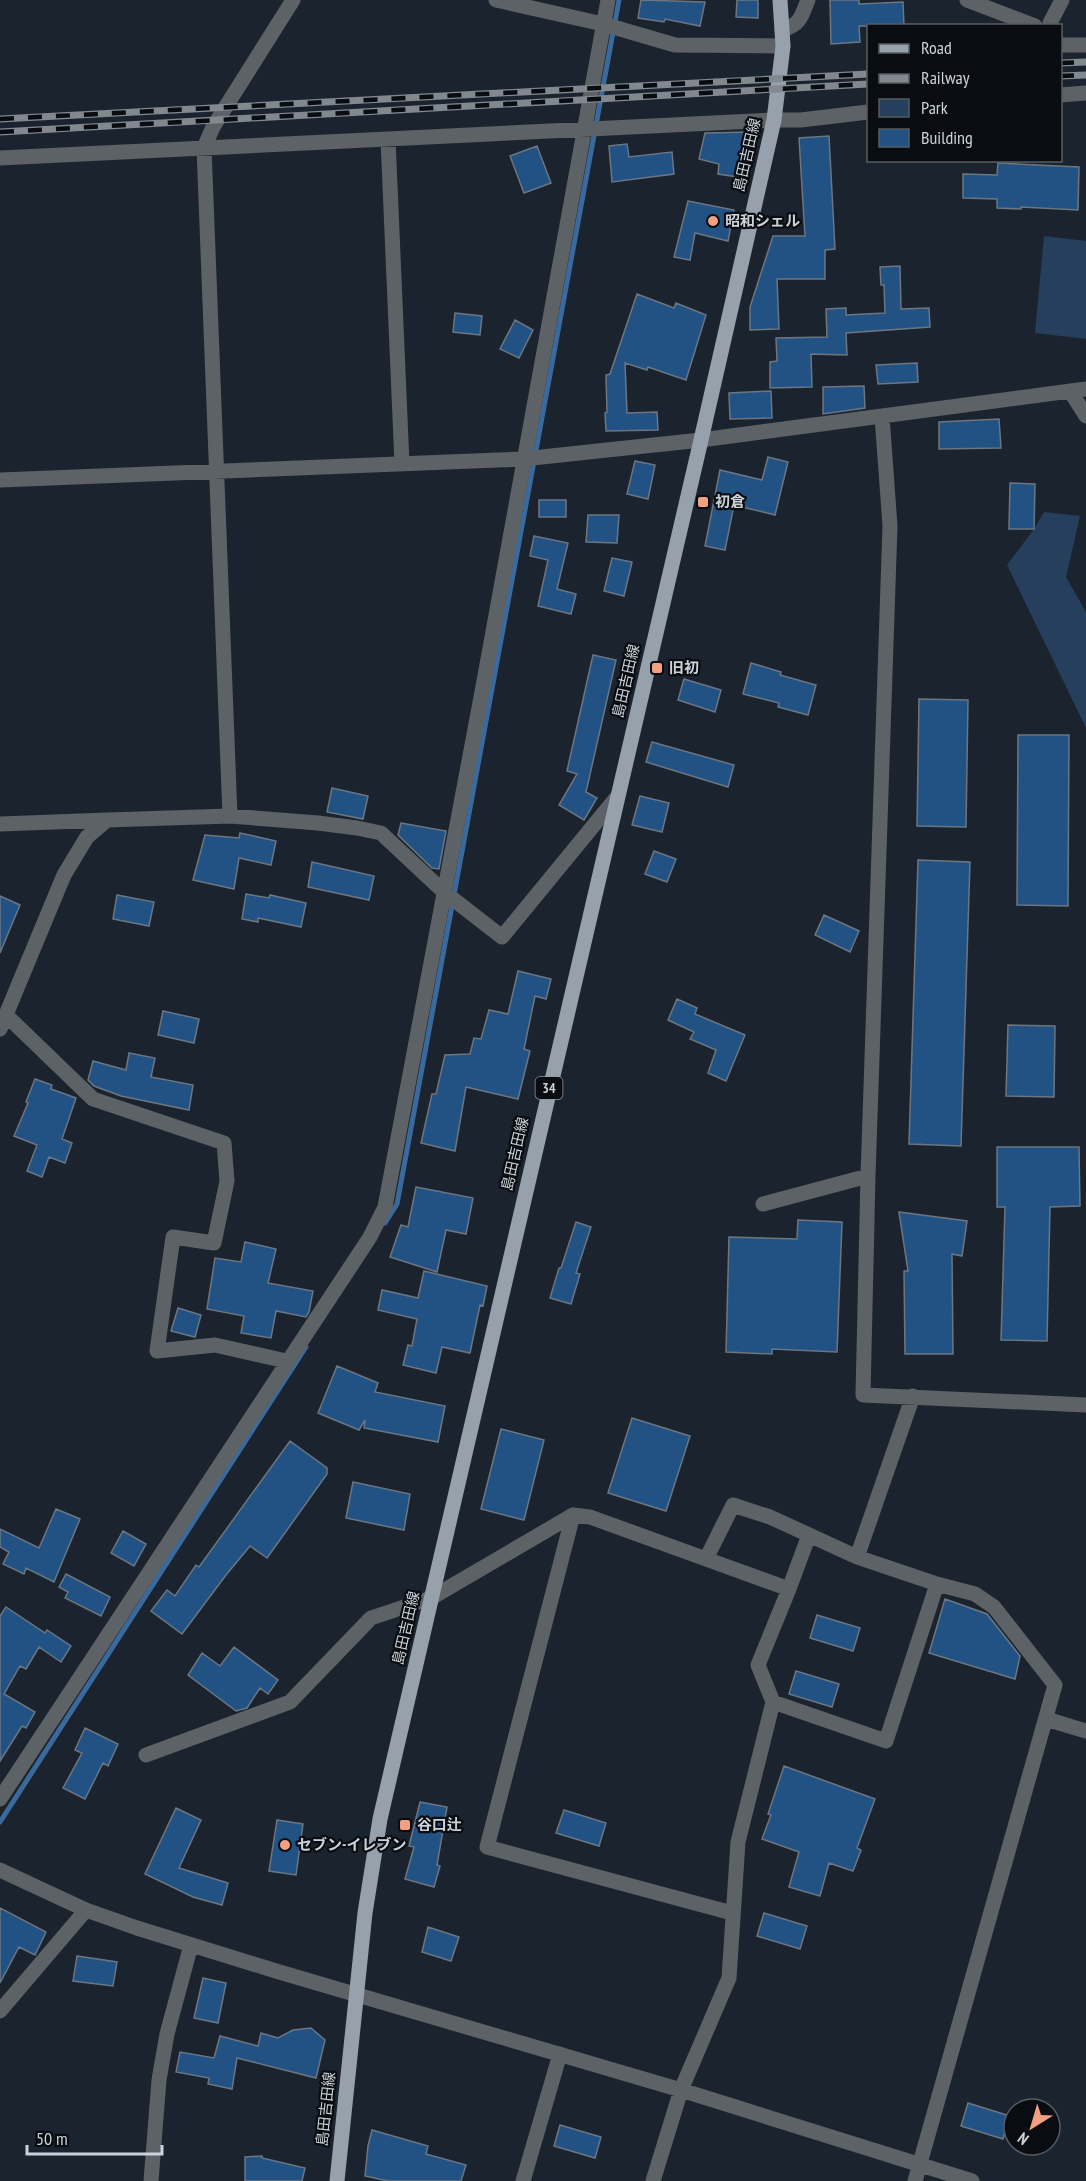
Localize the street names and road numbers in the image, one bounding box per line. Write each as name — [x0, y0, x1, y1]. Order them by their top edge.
street label: 島田吉田線 — [729, 116, 764, 194]
street label: 島田吉田線 — [608, 642, 643, 720]
road number: 34 — [536, 1077, 562, 1099]
street label: 島田吉田線 — [497, 1115, 532, 1193]
street label: 島田吉田線 — [388, 1589, 423, 1667]
street label: 島田吉田線 — [312, 2071, 339, 2147]

